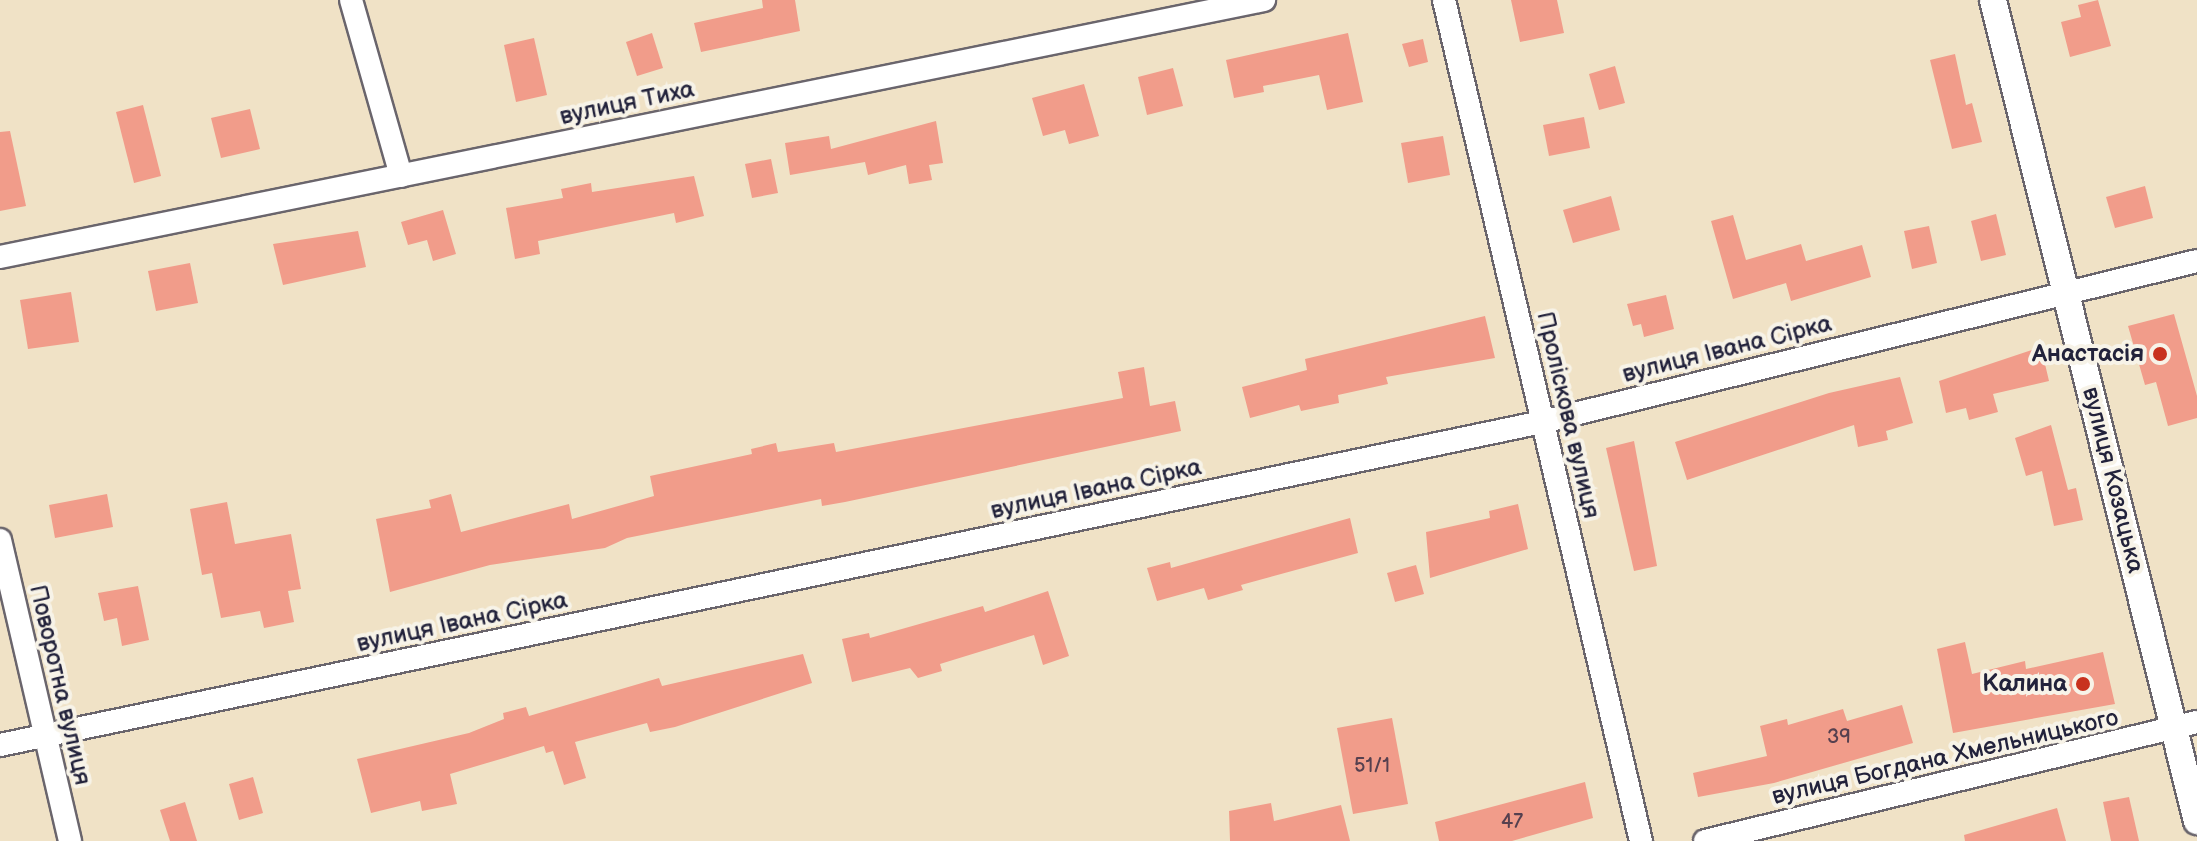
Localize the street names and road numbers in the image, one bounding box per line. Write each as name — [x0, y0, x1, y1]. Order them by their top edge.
street label: вулиця Тиха — [557, 75, 697, 131]
street label: Проліскова вулиця — [1530, 309, 1606, 521]
street label: вулиця Івана Сірка — [1619, 309, 1835, 389]
street label: вулиця Козацька — [2076, 384, 2150, 576]
street label: вулиця Івана Сірка — [988, 453, 1204, 525]
street label: Поворотна вулиця — [23, 582, 97, 788]
street label: вулиця Івана Сірка — [354, 586, 570, 658]
street label: вулиця Богдана Хмельницького — [1769, 703, 2121, 811]

